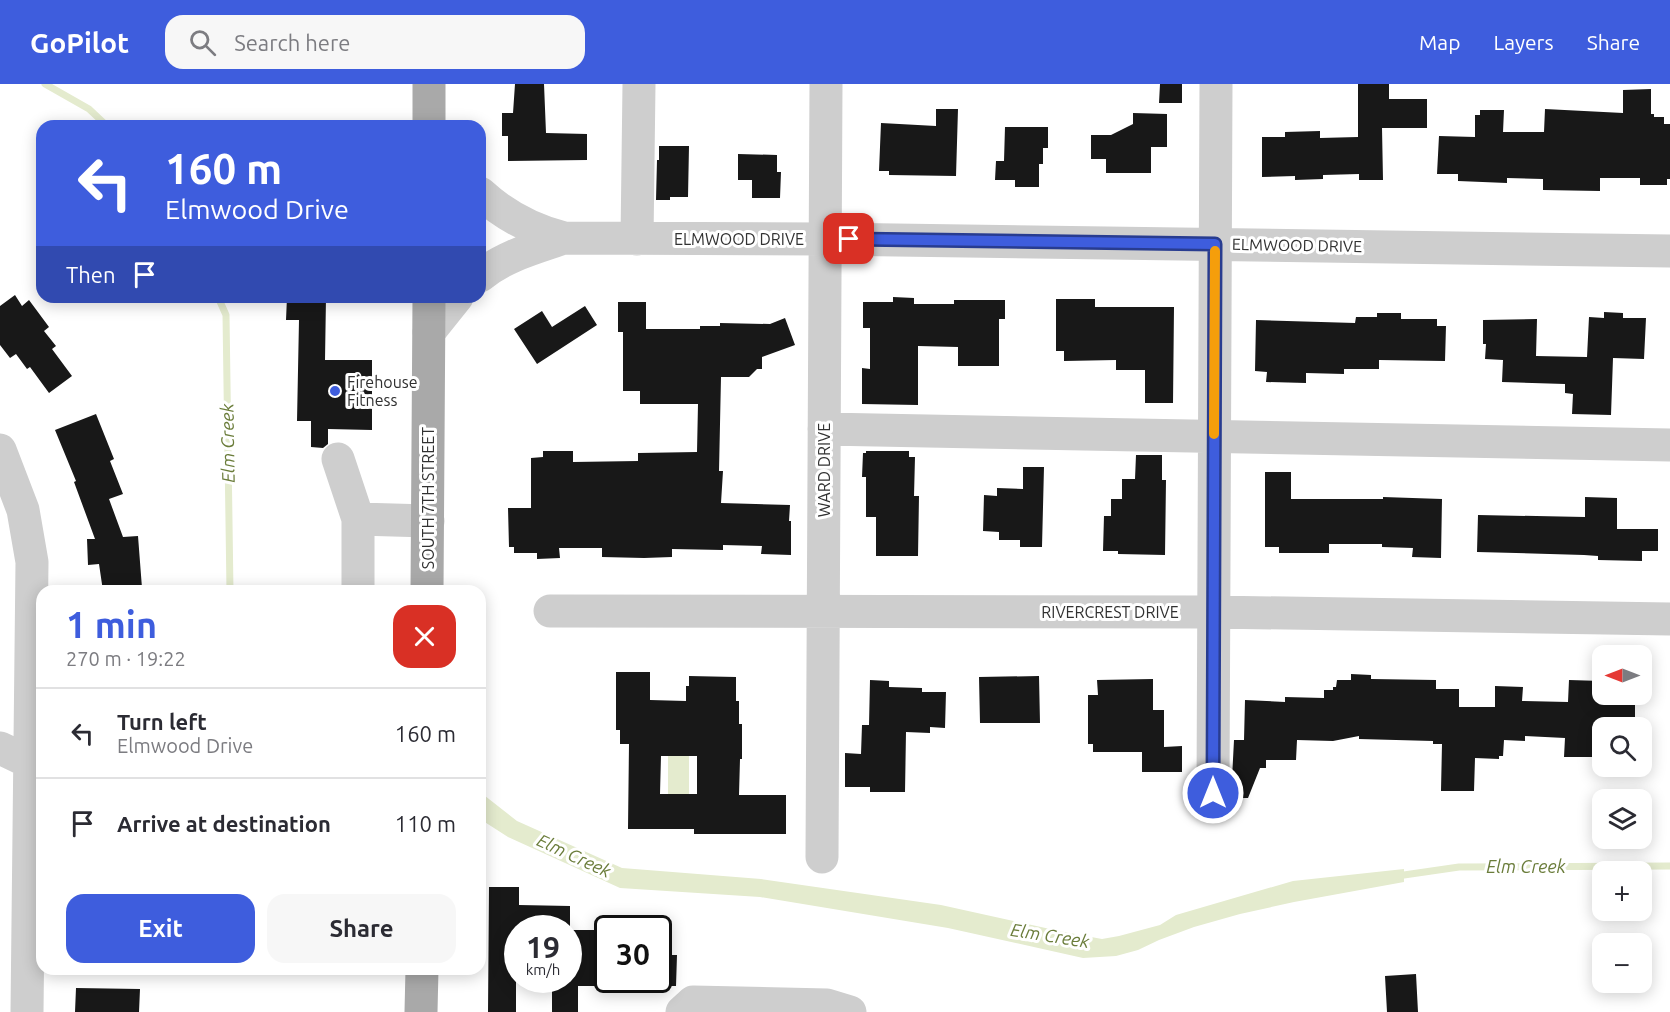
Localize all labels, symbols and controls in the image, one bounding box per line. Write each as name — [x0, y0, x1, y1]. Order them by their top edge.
search box — [165, 15, 585, 69]
icon: search — [186, 26, 219, 59]
text: GoPilot — [30, 27, 129, 58]
text: Search here — [234, 30, 350, 55]
text: Map — [1419, 30, 1460, 54]
text: Layers — [1493, 30, 1554, 54]
text: Share — [1587, 30, 1640, 54]
icon: left — [66, 144, 144, 222]
text: 160 m — [165, 145, 282, 192]
text: Elmwood Drive — [165, 194, 349, 224]
pin — [823, 213, 874, 264]
icon: arrive — [832, 222, 865, 255]
street label: ELMWOOD DRIVE — [674, 230, 804, 248]
street label: ELMWOOD DRIVE — [1232, 235, 1362, 255]
icon: arrive — [128, 258, 161, 291]
text: Then — [66, 262, 116, 287]
place label: Firehouse Fitness — [347, 373, 418, 409]
marker: Firehouse Fitness — [328, 384, 342, 398]
water label: Elm Creek — [216, 402, 238, 483]
street label: WARD DRIVE — [815, 423, 833, 517]
street label: SOUTH 7TH STREET — [419, 427, 437, 569]
street label: RIVERCREST DRIVE — [1041, 603, 1179, 621]
text: 1 min — [66, 604, 157, 645]
button: close — [393, 605, 456, 668]
north arrow — [1592, 645, 1652, 705]
map controls — [1592, 645, 1652, 993]
text: 270 m · 19:22 — [66, 647, 186, 670]
text: Turn left — [117, 709, 207, 734]
icon: left — [66, 717, 99, 750]
button: search — [1592, 717, 1652, 777]
text: 160 m — [395, 721, 456, 746]
text: Elmwood Drive — [117, 734, 253, 757]
position arrow — [1181, 761, 1245, 825]
button: layers — [1592, 789, 1652, 849]
icon: arrive — [66, 807, 99, 840]
text: Arrive at destination — [117, 811, 331, 836]
text: 110 m — [395, 811, 456, 836]
water label: Elm Creek — [534, 829, 615, 881]
water label: Elm Creek — [1486, 856, 1567, 876]
button: + — [1592, 861, 1652, 921]
button: Exit — [66, 894, 255, 963]
button: Share — [267, 894, 456, 963]
speed limit sign: 30 — [594, 915, 672, 993]
water label: Elm Creek — [1009, 919, 1092, 951]
text: 19 — [526, 930, 560, 964]
button: − — [1592, 933, 1652, 993]
text: km/h — [526, 961, 560, 978]

